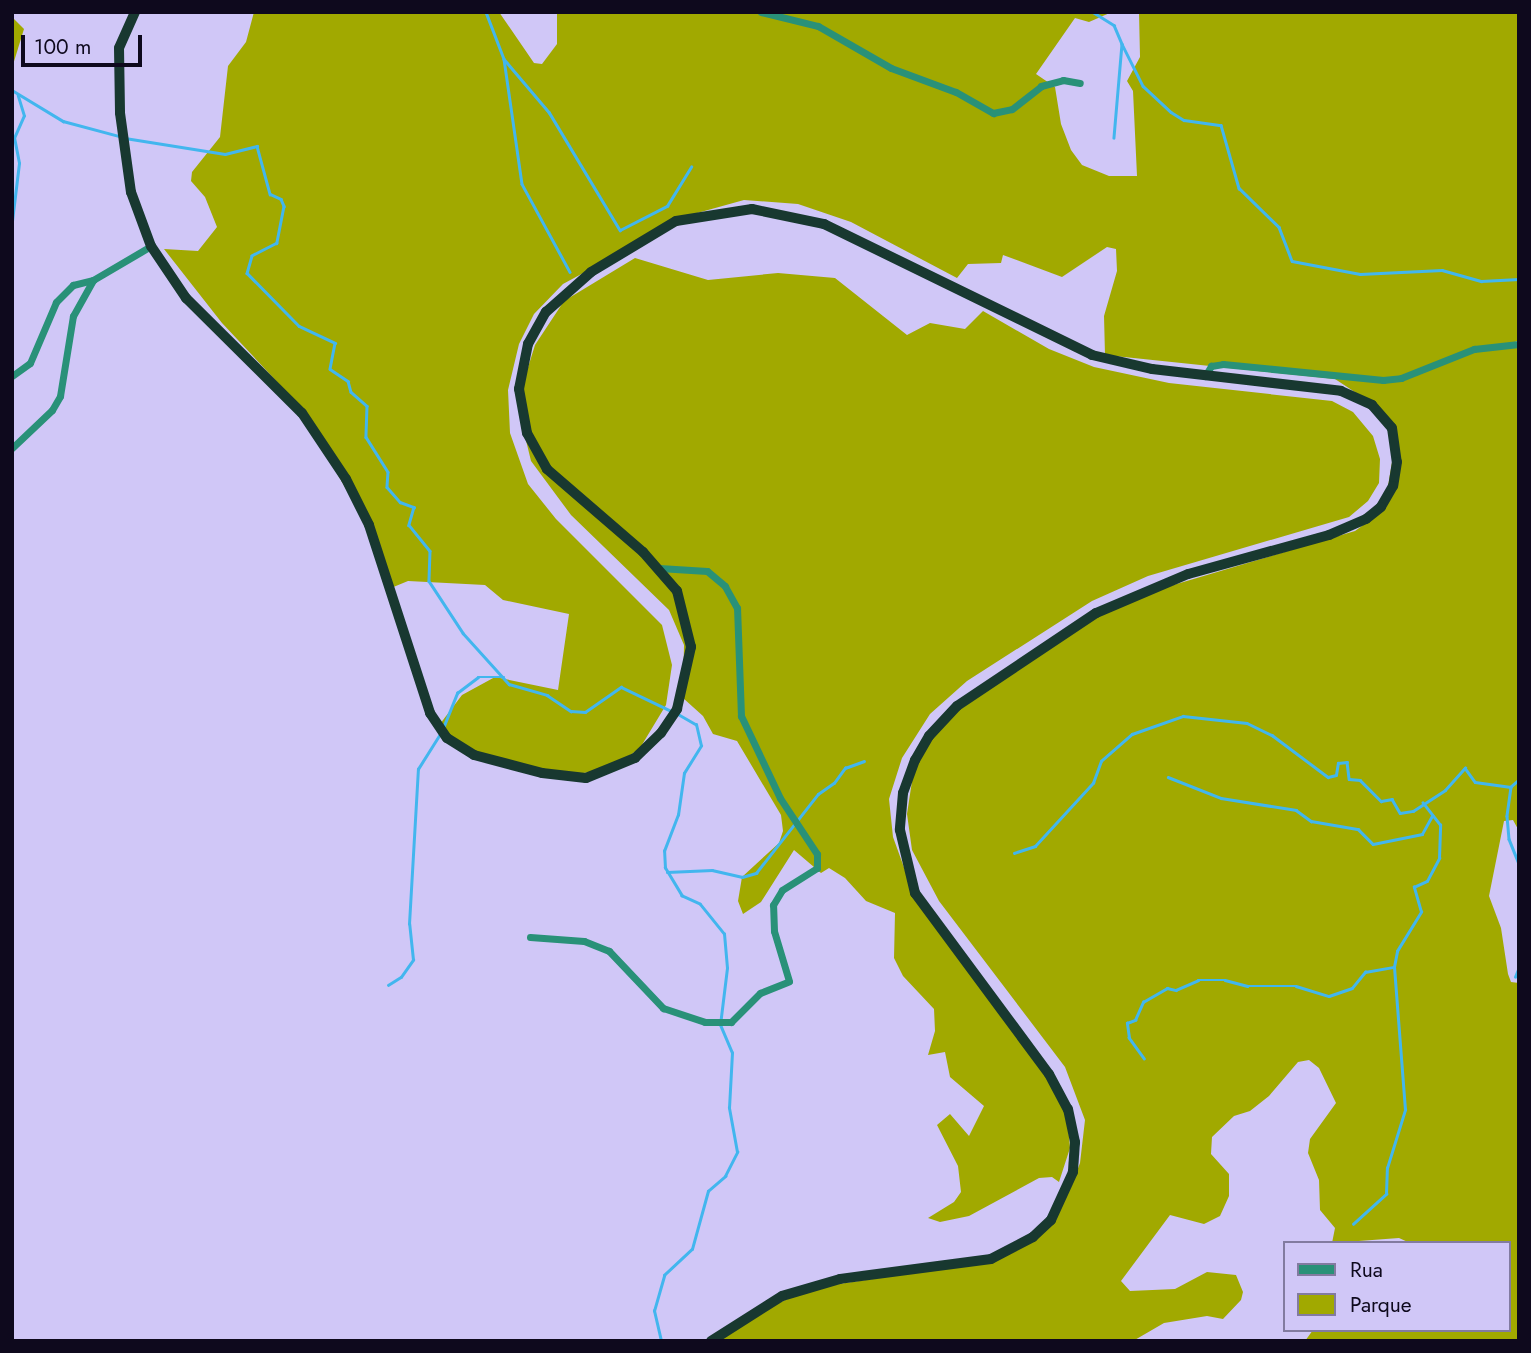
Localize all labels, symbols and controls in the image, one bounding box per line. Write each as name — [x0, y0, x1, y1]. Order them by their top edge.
scale bar — [24, 21, 145, 65]
text: 100 m — [34, 32, 91, 62]
legend — [1282, 1241, 1510, 1332]
text: Rua — [1350, 1255, 1383, 1285]
text: Parque — [1350, 1290, 1412, 1320]

